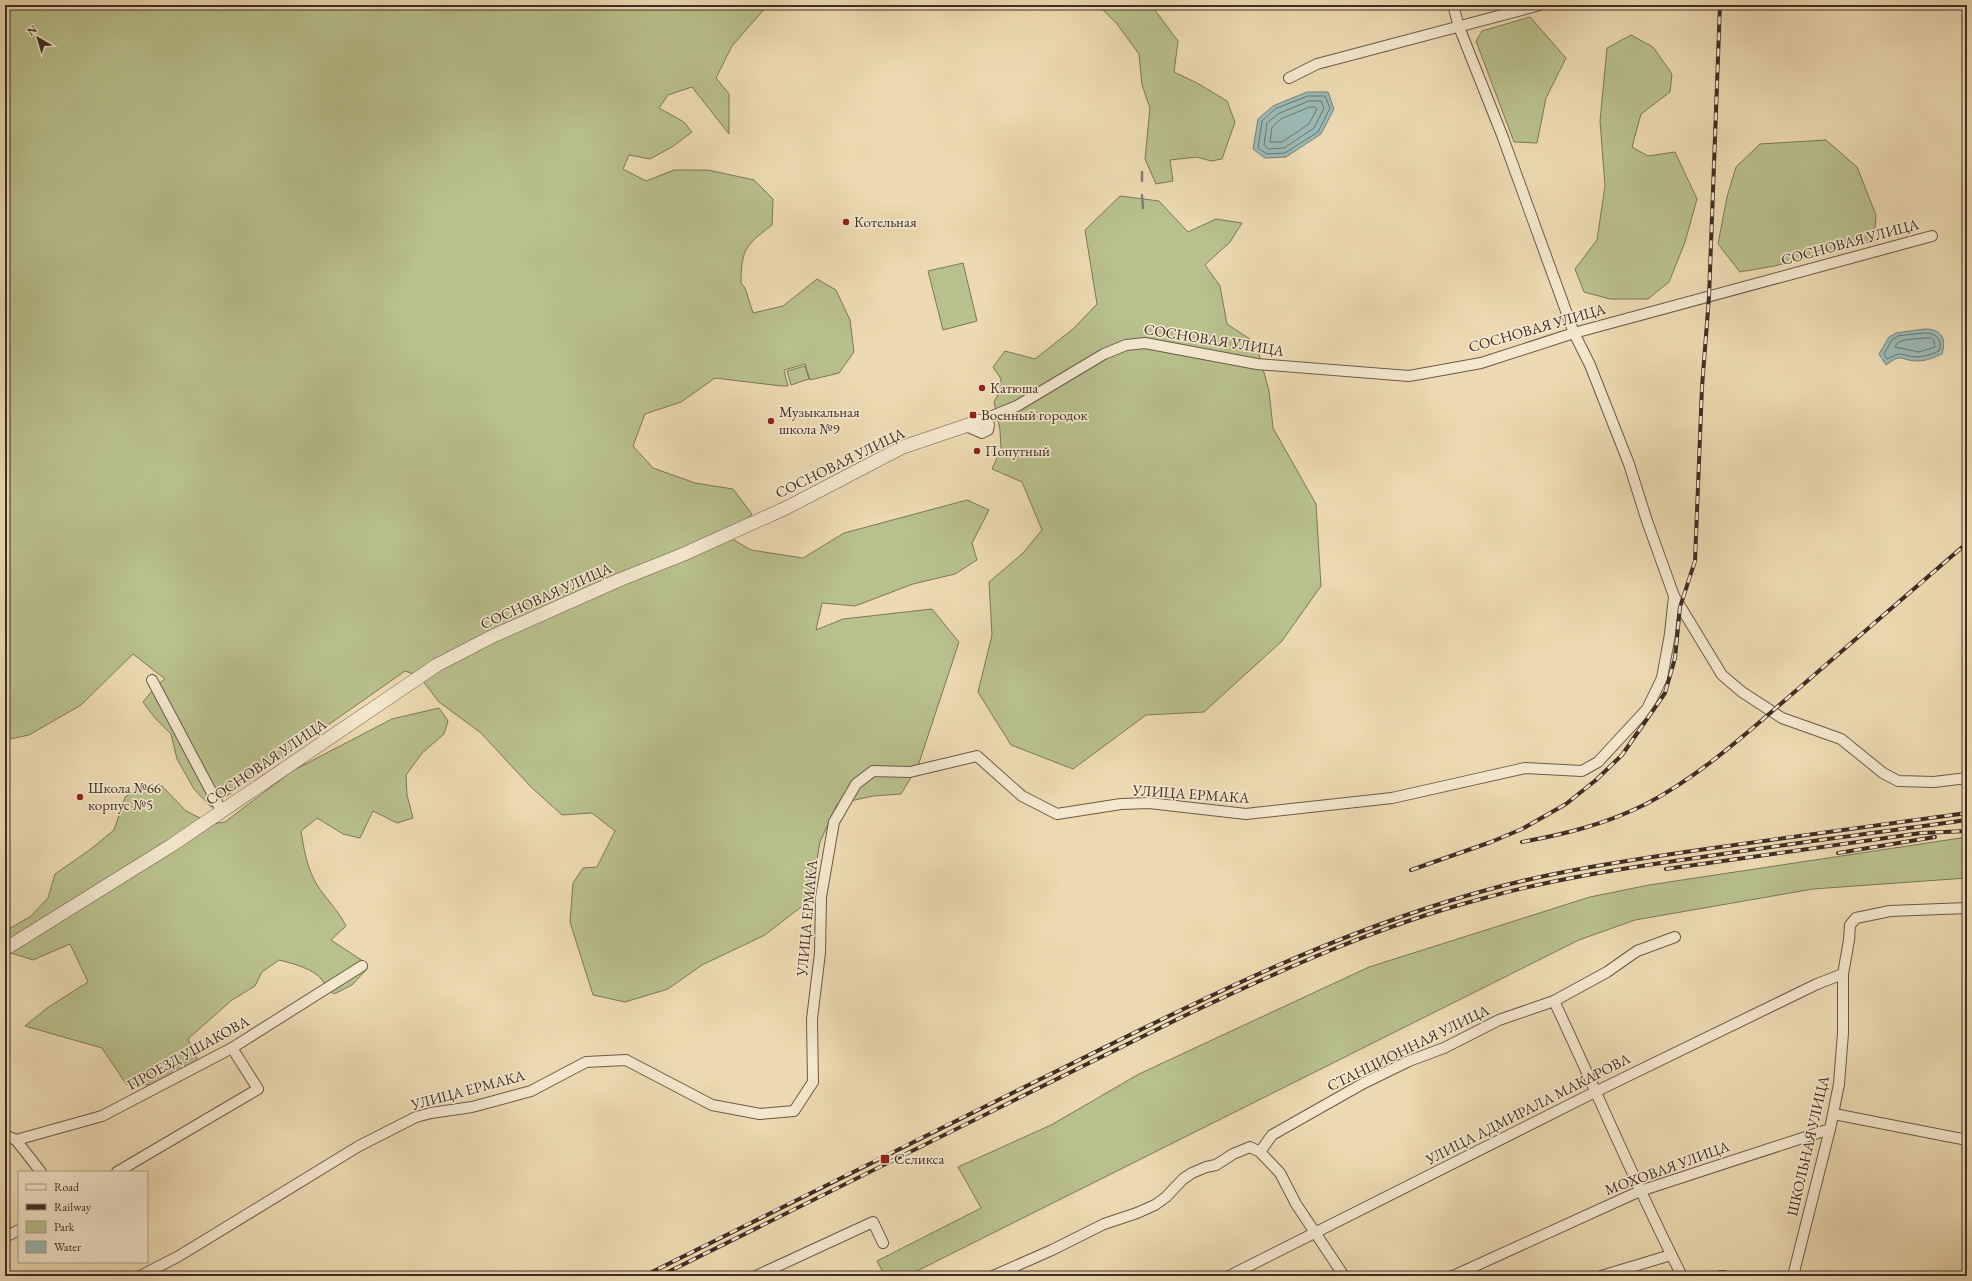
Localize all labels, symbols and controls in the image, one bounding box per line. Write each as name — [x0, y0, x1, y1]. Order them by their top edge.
north arrow — [18, 18, 58, 58]
text: N — [24, 22, 40, 38]
place label: Котельная — [854, 212, 917, 231]
street label: СОСНОВАЯ УЛИЦА — [1779, 214, 1921, 269]
marker: Котельная — [841, 217, 851, 227]
street label: СОСНОВАЯ УЛИЦА — [1466, 299, 1608, 356]
street label: СОСНОВАЯ УЛИЦА — [1143, 319, 1286, 360]
place label: Катюша — [990, 378, 1038, 397]
marker: Катюша — [977, 383, 987, 393]
place label: Музыкальная школа №9 — [779, 402, 860, 438]
place label: Военный городок — [981, 405, 1088, 424]
marker: Военный городок — [968, 410, 978, 420]
marker: Музыкальная школа №9 — [766, 416, 776, 426]
street label: СОСНОВАЯ УЛИЦА — [772, 423, 908, 502]
place label: Попутный — [985, 441, 1050, 460]
marker: Попутный — [972, 446, 982, 456]
street label: СОСНОВАЯ УЛИЦА — [477, 558, 615, 633]
street label: СОСНОВАЯ УЛИЦА — [202, 714, 330, 809]
place label: Школа №66 корпус №5 — [88, 778, 161, 814]
street label: УЛИЦА ЕРМАКА — [1131, 780, 1251, 807]
marker: Школа №66 корпус №5 — [75, 792, 85, 802]
street label: УЛИЦА ЕРМАКА — [792, 858, 821, 978]
street label: СТАНЦИОННАЯ УЛИЦА — [1324, 1000, 1493, 1095]
street label: ПРОЕЗД УШАКОВА — [123, 1011, 253, 1094]
street label: УЛИЦА АДМИРАЛА МАКАРОВА — [1421, 1048, 1634, 1169]
street label: УЛИЦА ЕРМАКА — [408, 1065, 528, 1114]
street label: ШКОЛЬНАЯ УЛИЦА — [1782, 1073, 1833, 1218]
street label: МОХОВАЯ УЛИЦА — [1602, 1136, 1732, 1199]
place label: Селикса — [894, 1149, 944, 1168]
marker: Селикса — [879, 1153, 891, 1165]
legend — [18, 1171, 148, 1263]
text: Road — [54, 1179, 80, 1195]
text: Railway — [54, 1199, 92, 1215]
text: Park — [54, 1219, 75, 1235]
text: Water — [54, 1239, 81, 1255]

